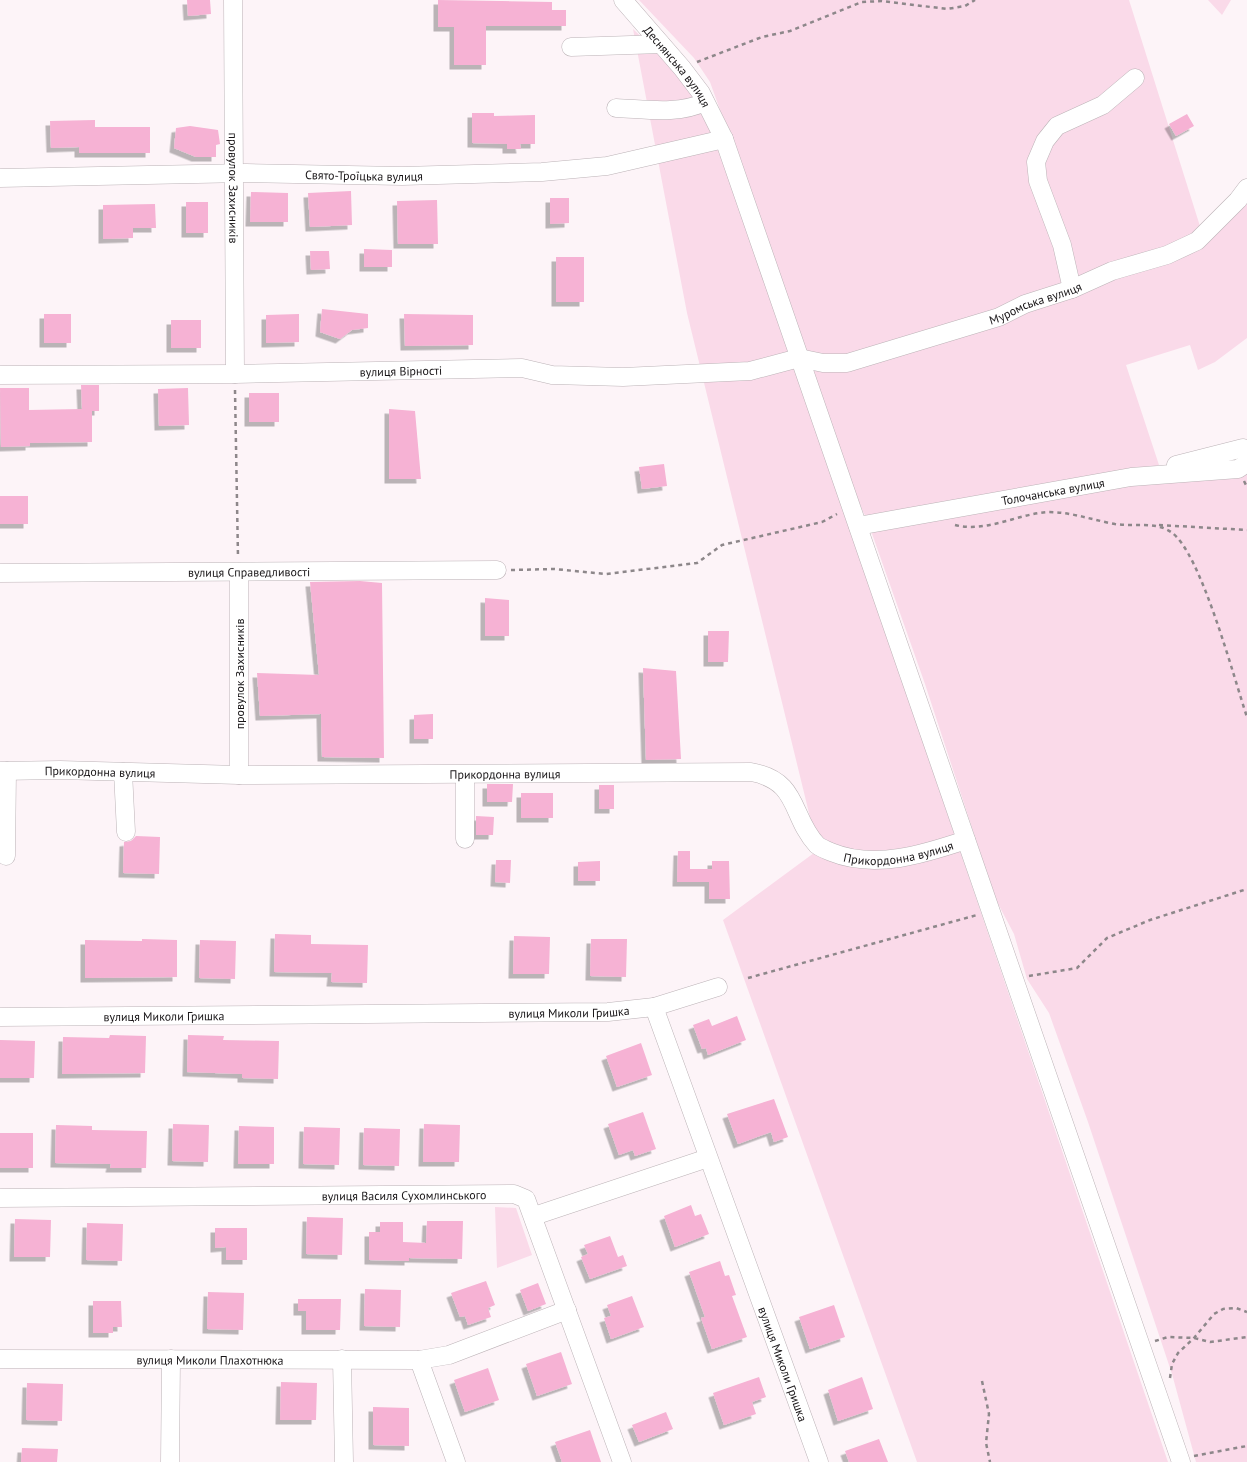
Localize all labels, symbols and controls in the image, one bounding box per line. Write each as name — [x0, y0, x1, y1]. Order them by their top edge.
street label: Деснянська вулиця — [641, 22, 714, 109]
street label: провулок Захисників — [226, 133, 242, 243]
street label: Свято-Троїцька вулиця — [305, 167, 423, 184]
street label: Муромська вулиця — [987, 278, 1084, 327]
street label: вулиця Вірності — [360, 362, 442, 379]
street label: Толочанська вулиця — [1000, 474, 1106, 508]
street label: вулиця Справедливості — [188, 564, 310, 579]
street label: провулок Захисників — [232, 619, 247, 729]
street label: Прикордонна вулиця — [44, 762, 156, 780]
street label: Прикордонна вулиця — [449, 766, 560, 781]
street label: Прикордонна вулиця — [842, 837, 955, 868]
street label: вулиця Миколи Гришка — [508, 1002, 630, 1020]
street label: вулиця Миколи Гришка — [103, 1008, 225, 1024]
street label: вулиця Василя Сухомлинського — [322, 1187, 486, 1203]
street label: вулиця Миколи Гришка — [756, 1305, 811, 1423]
street label: вулиця Миколи Плахотнюка — [136, 1352, 284, 1367]

